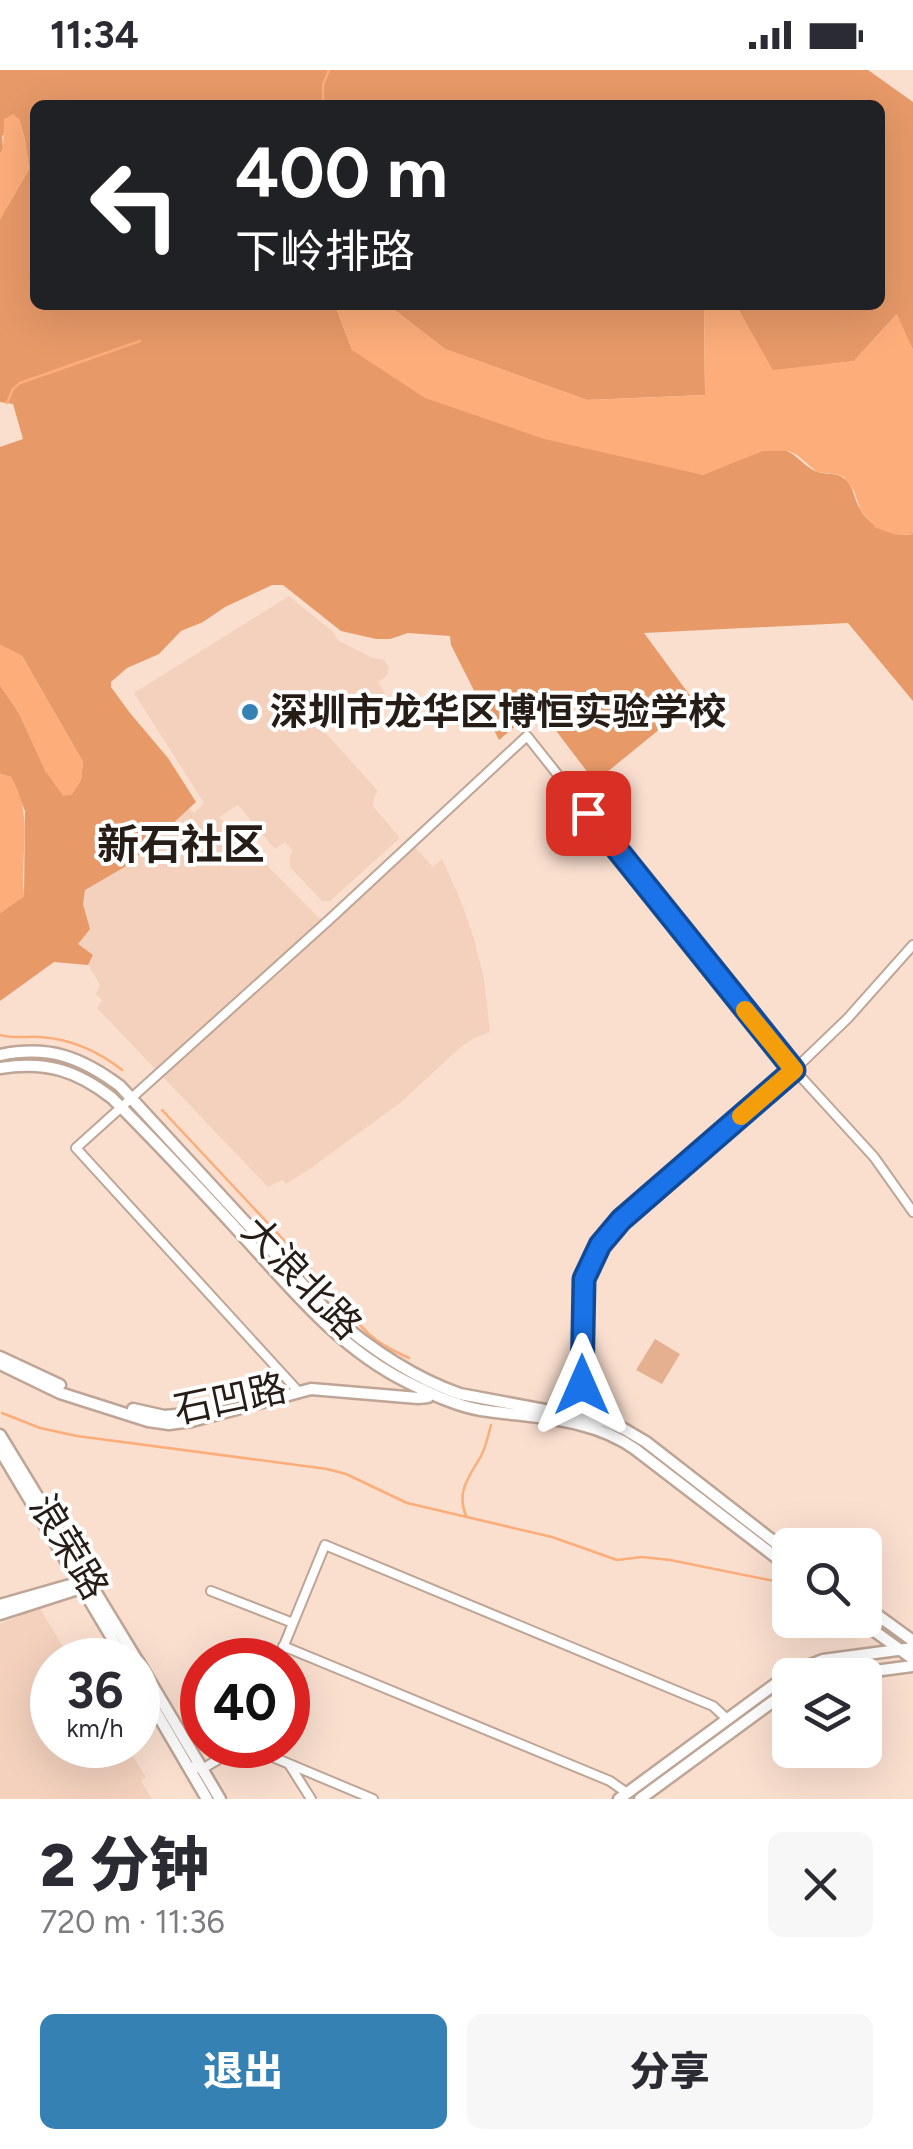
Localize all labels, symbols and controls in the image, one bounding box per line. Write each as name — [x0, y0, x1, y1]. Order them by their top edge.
text: 11:34 — [50, 12, 139, 58]
text: 400 m — [235, 130, 448, 215]
icon: left — [70, 140, 200, 270]
text: 下岭排路 — [235, 224, 415, 278]
place label: 深圳市龙华区博恒实验学校 — [270, 689, 726, 735]
marker: 深圳市龙华区博恒实验学校 — [239, 701, 261, 723]
pin — [546, 771, 631, 856]
icon: arrive — [561, 786, 616, 841]
district label: 新石社区 — [97, 819, 265, 870]
street label: 大浪北路 — [233, 1207, 371, 1349]
position arrow — [530, 1333, 634, 1437]
street label: 石凹路 — [169, 1365, 291, 1433]
street label: 浪荣路 — [20, 1486, 118, 1608]
map controls — [772, 1528, 882, 1768]
button: search — [772, 1528, 882, 1638]
speed limit sign: 40 — [180, 1638, 310, 1768]
button: layers — [772, 1658, 882, 1768]
text: 36 — [67, 1660, 123, 1721]
text: km/h — [66, 1713, 124, 1743]
text: 2 分钟 — [40, 1829, 209, 1901]
button: close — [768, 1832, 873, 1937]
text: 720 m · 11:36 — [40, 1903, 225, 1941]
button: 退出 — [40, 2014, 447, 2129]
button: 分享 — [467, 2014, 873, 2129]

